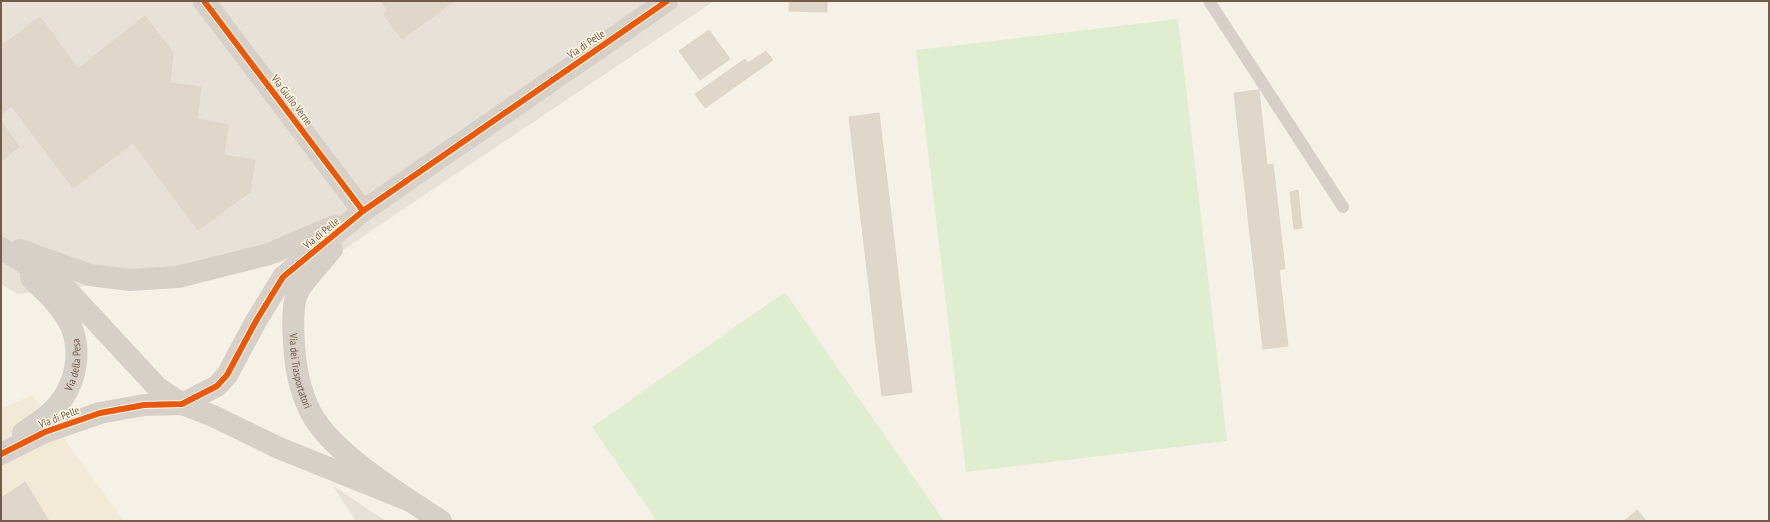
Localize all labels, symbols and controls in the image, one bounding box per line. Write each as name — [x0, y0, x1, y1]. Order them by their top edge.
street label: Via di Pelle — [564, 26, 608, 62]
street label: Via Giulio Verne — [268, 71, 316, 129]
street label: Via di Pelle — [299, 214, 342, 252]
street label: Via dei Trasportatori — [286, 332, 315, 411]
street label: Via della Pesa — [61, 338, 84, 394]
street label: Via di Pelle — [36, 403, 82, 432]

